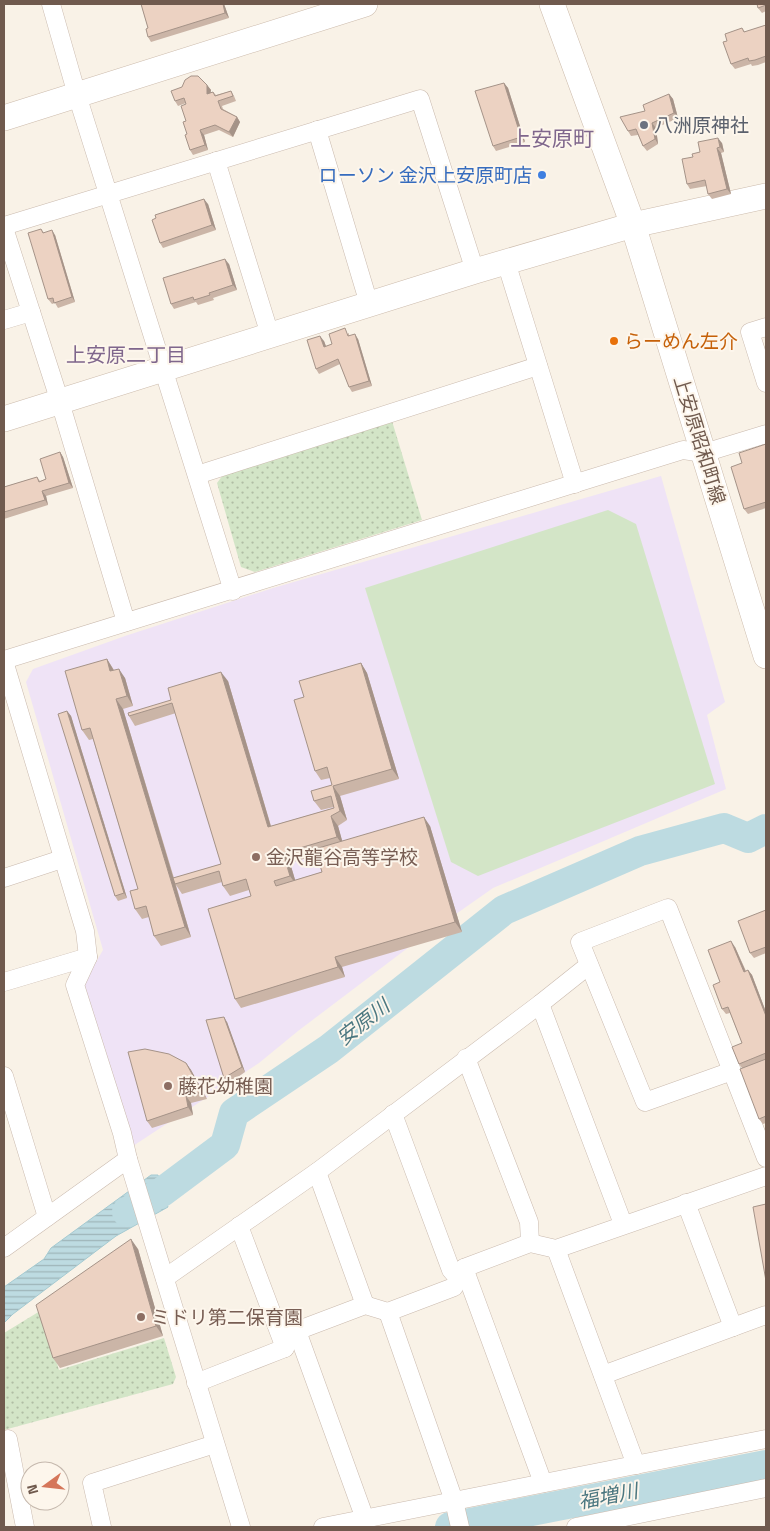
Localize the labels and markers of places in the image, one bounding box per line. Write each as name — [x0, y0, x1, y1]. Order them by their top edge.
place label: 八洲原神社 — [654, 110, 749, 139]
marker: 八洲原神社 — [638, 119, 650, 131]
place label: ローソン 金沢上安原町店 — [319, 160, 532, 189]
marker: ローソン 金沢上安原町店 — [536, 169, 548, 181]
place label: らーめん左介 — [624, 326, 738, 355]
marker: らーめん左介 — [608, 335, 620, 347]
place label: 金沢龍谷高等学校 — [266, 842, 418, 871]
marker: 金沢龍谷高等学校 — [250, 851, 262, 863]
place label: 藤花幼稚園 — [178, 1071, 273, 1100]
marker: 藤花幼稚園 — [162, 1080, 174, 1092]
place label: ミドリ第二保育園 — [151, 1302, 303, 1331]
marker: ミドリ第二保育園 — [135, 1311, 147, 1323]

